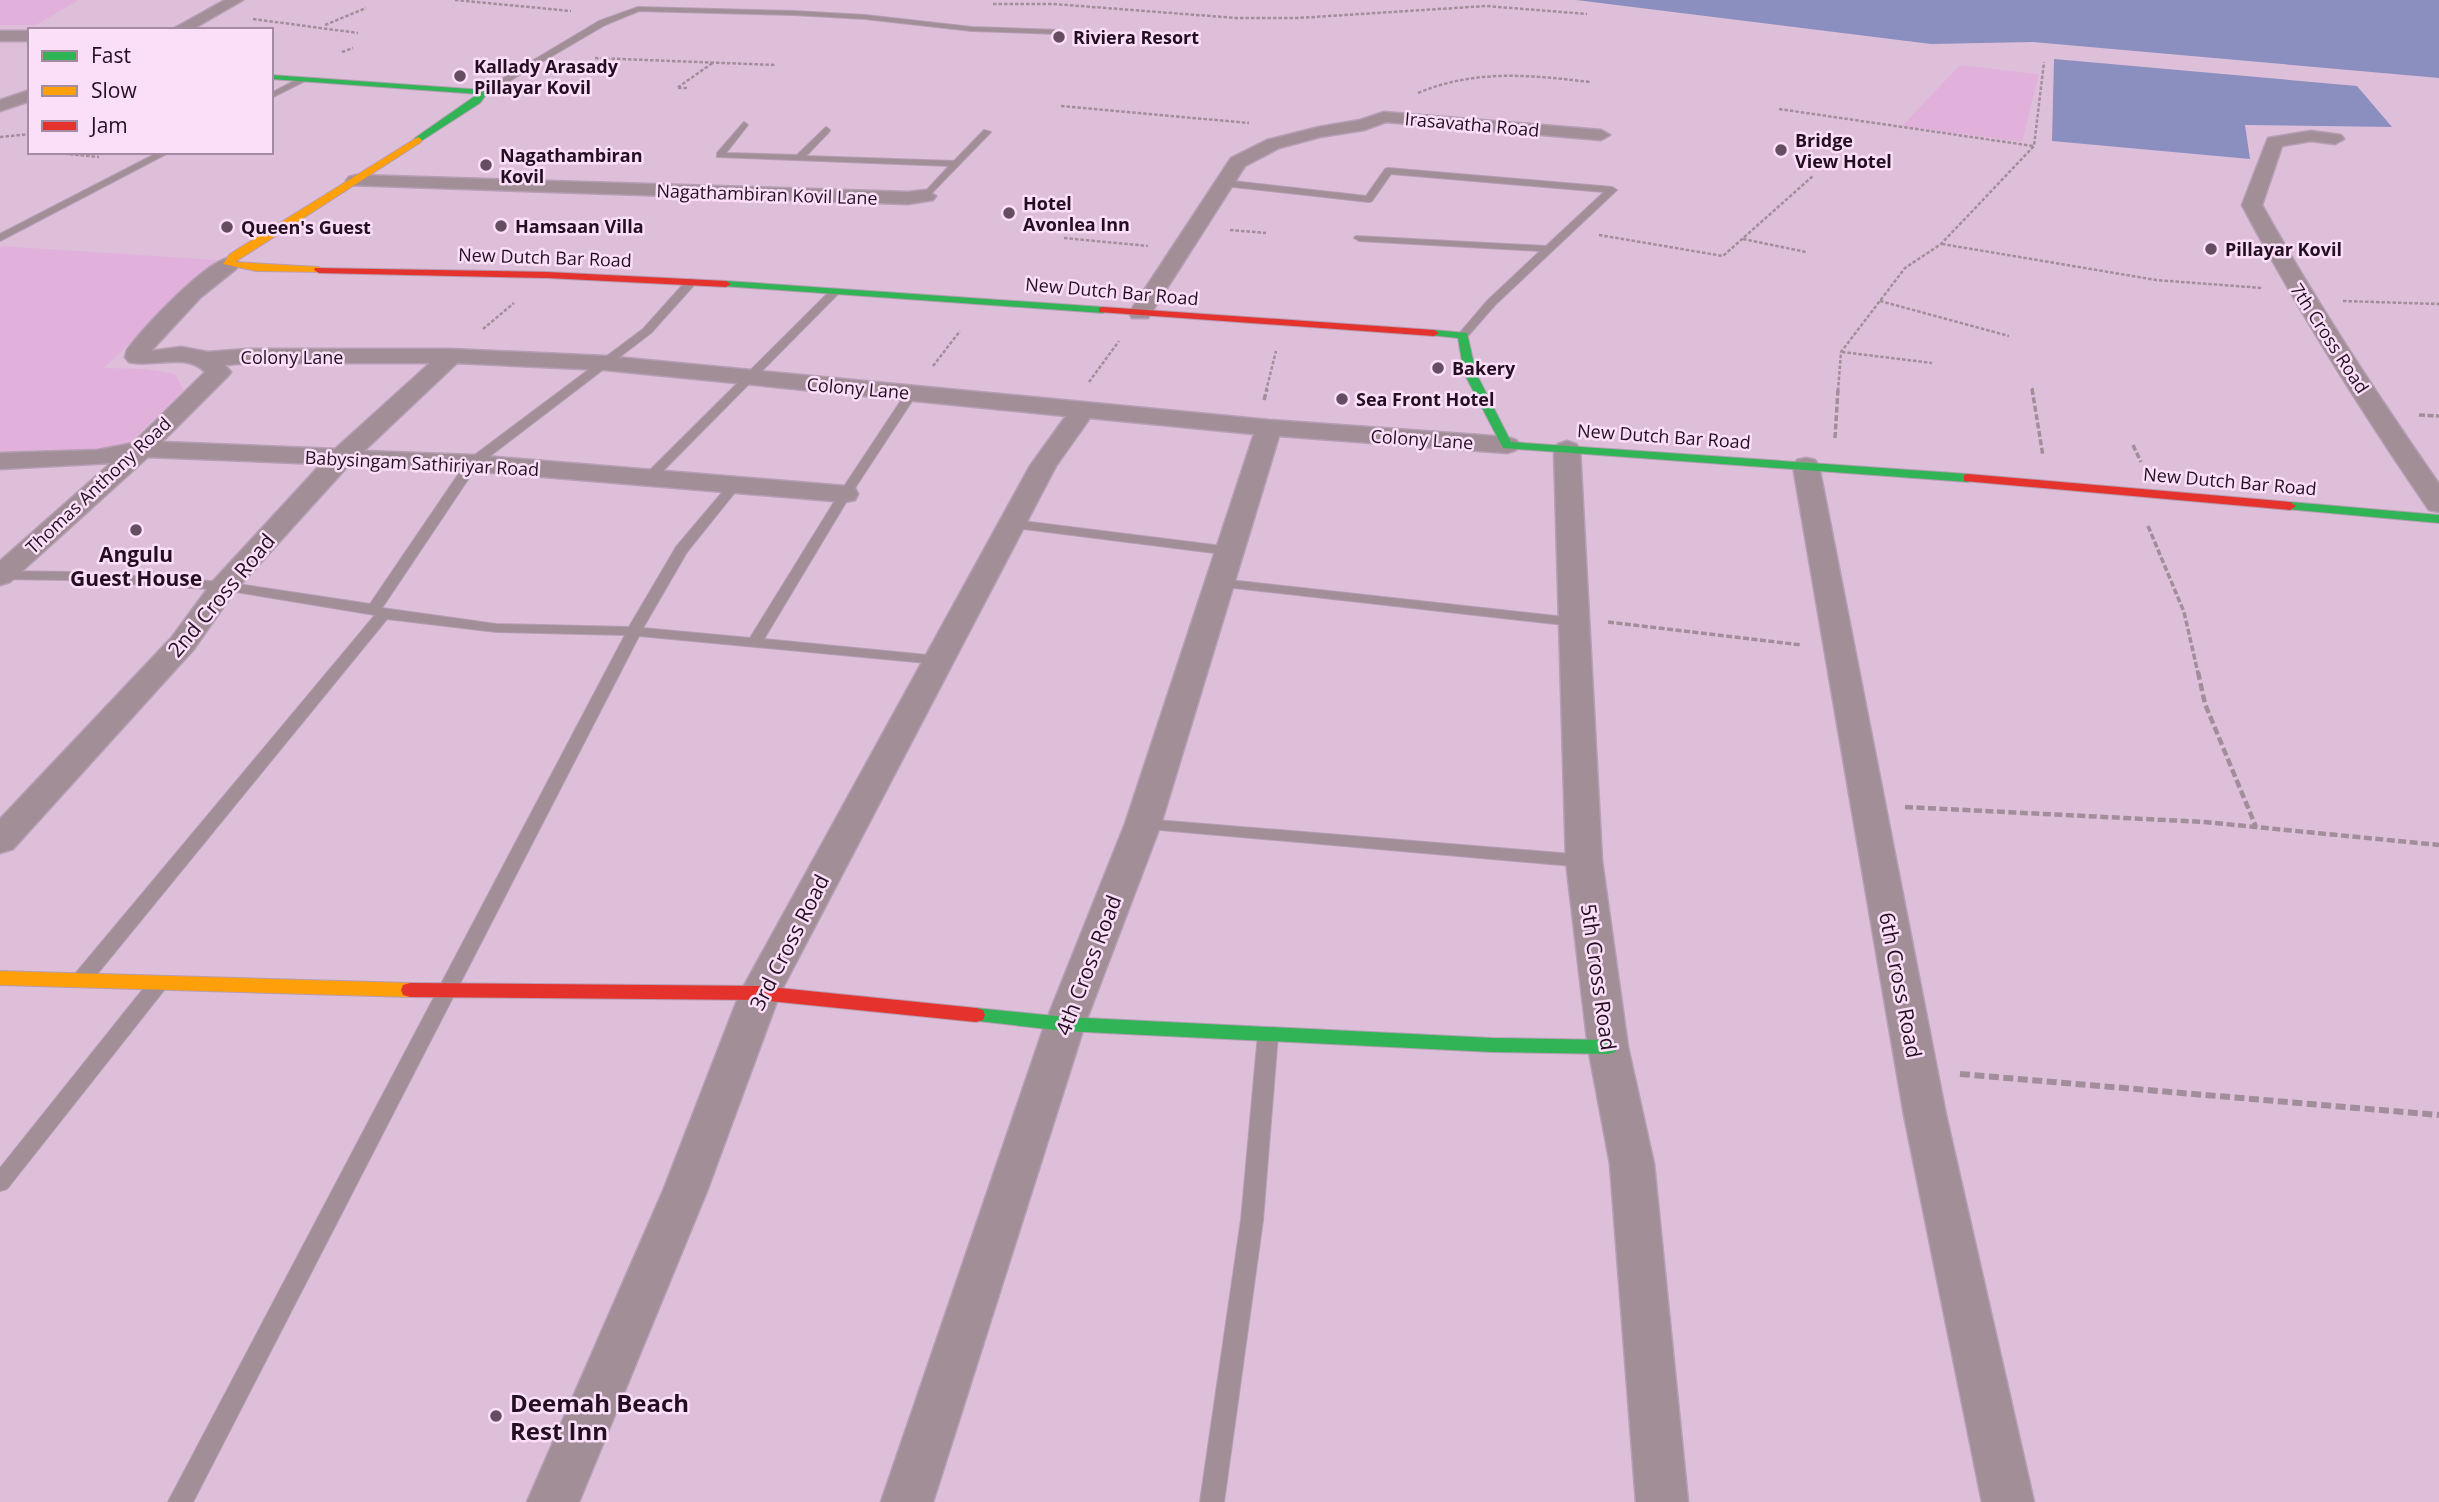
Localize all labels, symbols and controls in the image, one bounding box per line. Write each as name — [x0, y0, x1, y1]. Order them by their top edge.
place label: Riviera Resort — [1073, 25, 1199, 49]
legend — [28, 28, 273, 154]
marker: Riviera Resort — [1051, 29, 1067, 45]
text: Fast — [91, 41, 131, 69]
place label: Kallady Arasady Pillayar Kovil — [474, 54, 619, 99]
marker: Kallady Arasady Pillayar Kovil — [452, 68, 468, 84]
text: Slow — [91, 76, 137, 104]
street label: Irasavatha Road — [1404, 106, 1540, 142]
text: Jam — [89, 111, 128, 139]
place label: Bridge View Hotel — [1795, 128, 1892, 173]
marker: Bridge View Hotel — [1773, 142, 1789, 158]
place label: Nagathambiran Kovil — [500, 143, 643, 188]
marker: Nagathambiran Kovil — [478, 157, 494, 173]
street label: Nagathambiran Kovil Lane — [656, 178, 878, 210]
place label: Hotel Avonlea Inn — [1023, 191, 1130, 236]
marker: Hotel Avonlea Inn — [1001, 205, 1017, 221]
place label: Hamsaan Villa — [515, 214, 644, 238]
place label: Queen's Guest — [241, 215, 371, 239]
marker: Hamsaan Villa — [493, 218, 509, 234]
marker: Queen's Guest — [219, 219, 235, 235]
place label: Pillayar Kovil — [2225, 237, 2342, 261]
marker: Pillayar Kovil — [2203, 241, 2219, 257]
street label: New Dutch Bar Road — [458, 242, 632, 272]
street label: New Dutch Bar Road — [1024, 271, 1200, 311]
street label: 7th Cross Road — [2285, 278, 2375, 398]
street label: Colony Lane — [241, 345, 343, 369]
place label: Bakery — [1452, 356, 1516, 380]
marker: Bakery — [1430, 360, 1446, 376]
street label: Colony Lane — [806, 372, 910, 404]
place label: Sea Front Hotel — [1356, 387, 1494, 411]
marker: Sea Front Hotel — [1334, 391, 1350, 407]
street label: Thomas Anthony Road — [20, 411, 176, 559]
street label: New Dutch Bar Road — [1576, 418, 1752, 454]
street label: Colony Lane — [1370, 423, 1474, 455]
street label: Babysingam Sathiriyar Road — [304, 445, 540, 481]
street label: New Dutch Bar Road — [2142, 461, 2318, 501]
marker: Angulu Guest House — [128, 522, 144, 538]
street label: 2nd Cross Road — [161, 527, 281, 663]
place label: Angulu Guest House — [70, 540, 202, 592]
street label: 3rd Cross Road — [743, 869, 835, 1015]
street label: 4th Cross Road — [1048, 891, 1128, 1039]
street label: 5th Cross Road — [1575, 902, 1623, 1052]
street label: 6th Cross Road — [1873, 910, 1929, 1060]
place label: Deemah Beach Rest Inn — [510, 1386, 689, 1447]
marker: Deemah Beach Rest Inn — [488, 1408, 504, 1424]

